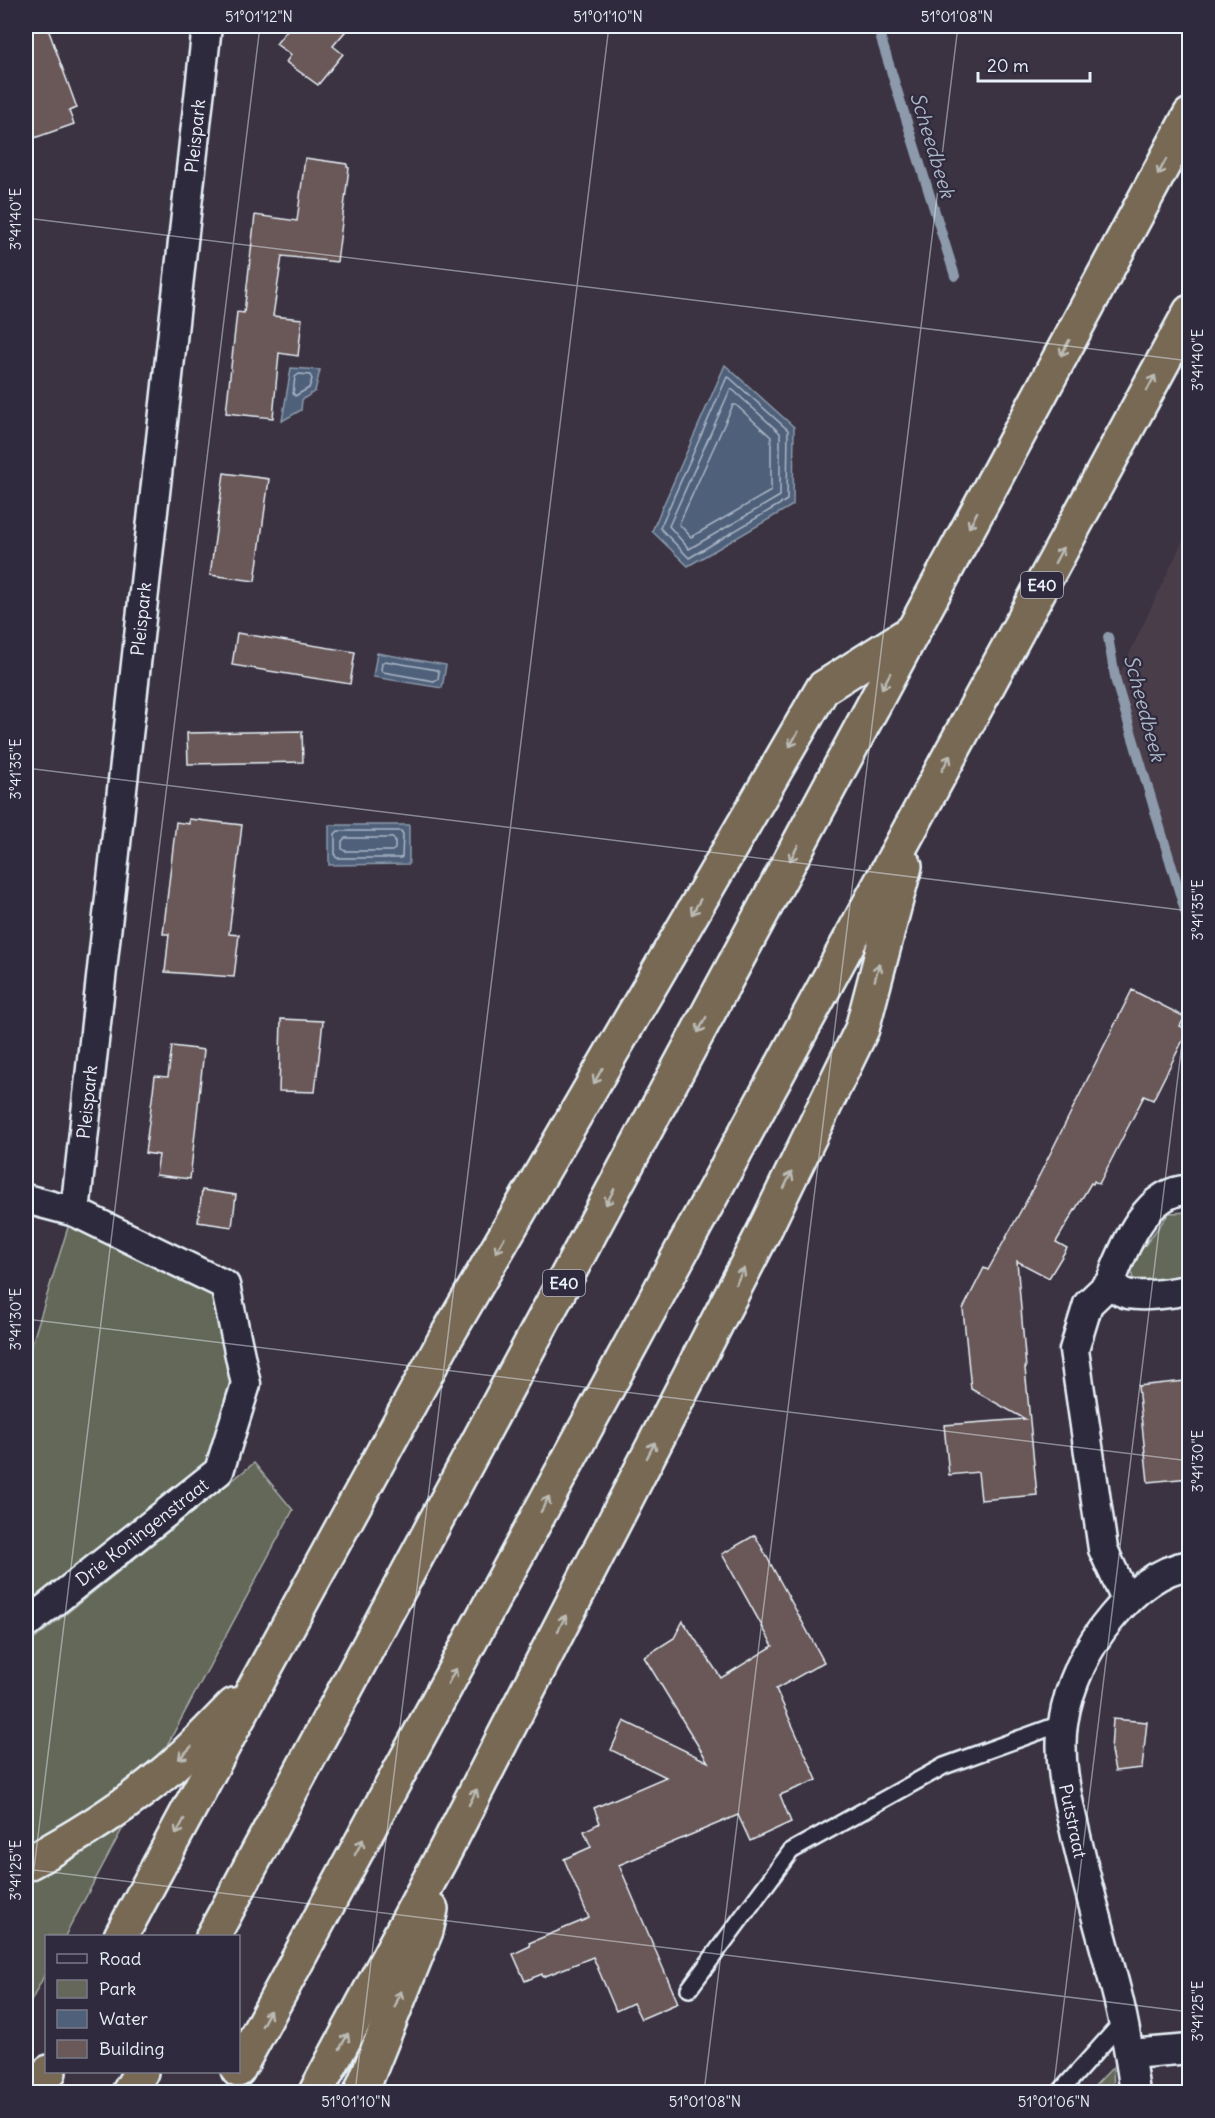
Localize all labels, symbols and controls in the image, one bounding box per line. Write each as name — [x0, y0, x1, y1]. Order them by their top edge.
text: 51°01'12"N — [225, 7, 293, 26]
text: 51°01'10"N — [573, 7, 643, 26]
text: 51°01'08"N — [921, 7, 993, 26]
scale bar — [978, 45, 1090, 83]
text: 20 m — [987, 54, 1029, 77]
water label: Scheedbeek — [905, 89, 961, 202]
street label: Pleispark — [180, 98, 210, 174]
one-way arrow — [1156, 158, 1168, 175]
text: 3°41'40"E — [6, 188, 25, 250]
text: 3°41'40"E — [1188, 329, 1207, 391]
one-way arrow — [1059, 339, 1071, 356]
one-way arrow — [1146, 375, 1157, 393]
one-way arrow — [967, 511, 979, 528]
one-way arrow — [1053, 547, 1065, 564]
road number: E40 — [1021, 572, 1063, 598]
street label: Pleispark — [126, 581, 156, 657]
water label: Scheedbeek — [1119, 652, 1172, 766]
one-way arrow — [880, 672, 891, 690]
one-way arrow — [788, 730, 800, 747]
text: 3°41'35"E — [6, 738, 25, 800]
one-way arrow — [941, 755, 952, 773]
one-way arrow — [788, 844, 800, 861]
text: 3°41'35"E — [1188, 879, 1207, 941]
one-way arrow — [690, 898, 702, 915]
one-way arrow — [872, 963, 883, 982]
one-way arrow — [696, 1016, 708, 1033]
street label: Pleispark — [72, 1064, 102, 1140]
one-way arrow — [592, 1067, 604, 1084]
one-way arrow — [783, 1172, 795, 1190]
one-way arrow — [604, 1188, 616, 1205]
one-way arrow — [494, 1236, 506, 1253]
one-way arrow — [735, 1268, 747, 1286]
road number: E40 — [543, 1270, 585, 1296]
text: 3°41'30"E — [6, 1287, 25, 1350]
text: 3°41'30"E — [1188, 1429, 1207, 1492]
one-way arrow — [646, 1441, 657, 1459]
street label: Drie Koningenstraat — [71, 1473, 213, 1591]
one-way arrow — [539, 1496, 551, 1513]
one-way arrow — [556, 1615, 568, 1632]
one-way arrow — [447, 1667, 458, 1685]
one-way arrow — [178, 1746, 193, 1761]
street label: Putstraat — [1054, 1782, 1092, 1860]
one-way arrow — [468, 1788, 479, 1806]
one-way arrow — [174, 1818, 186, 1835]
text: 3°41'25"E — [6, 1839, 25, 1901]
one-way arrow — [353, 1839, 365, 1856]
legend — [45, 1935, 240, 2073]
text: Road — [99, 1947, 142, 1970]
text: Park — [99, 1977, 136, 2000]
text: 3°41'25"E — [1188, 1980, 1207, 2042]
one-way arrow — [394, 1991, 405, 2009]
text: Water — [99, 2007, 149, 2030]
one-way arrow — [261, 2010, 272, 2028]
one-way arrow — [338, 2033, 350, 2050]
text: Building — [99, 2037, 164, 2060]
text: 51°01'10"N — [321, 2092, 391, 2111]
text: 51°01'08"N — [669, 2092, 741, 2111]
text: 51°01'06"N — [1018, 2092, 1090, 2111]

